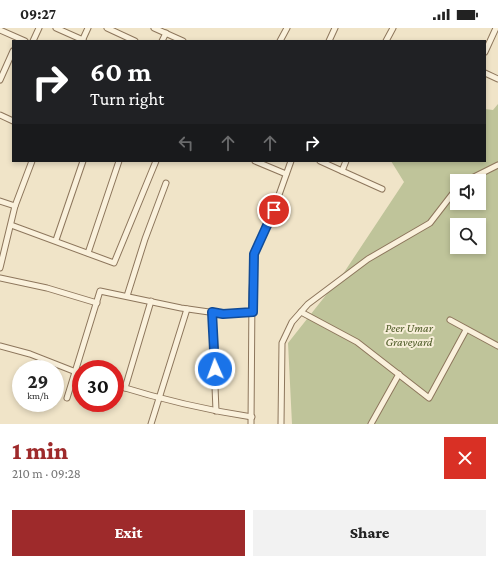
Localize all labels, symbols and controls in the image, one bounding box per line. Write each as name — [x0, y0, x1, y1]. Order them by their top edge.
text: 09:27 — [20, 6, 56, 22]
icon: right — [24, 56, 76, 108]
text: 60 m — [90, 56, 151, 87]
text: Turn right — [90, 89, 164, 109]
icon: left — [175, 132, 197, 154]
icon: ahead — [217, 132, 239, 154]
icon: ahead — [259, 132, 281, 154]
icon: right — [301, 132, 323, 154]
map controls — [450, 174, 486, 254]
button: sound — [450, 174, 486, 210]
pin — [257, 193, 291, 227]
icon: arrive — [263, 199, 285, 221]
button: search — [450, 218, 486, 254]
park label: Peer Umar Graveyard — [385, 321, 434, 349]
position arrow — [194, 348, 236, 390]
speed limit sign: 30 — [72, 360, 124, 412]
text: 29 — [27, 370, 49, 392]
text: km/h — [27, 390, 49, 401]
text: 1 min — [12, 437, 68, 464]
button: close — [444, 437, 486, 479]
text: 210 m · 09:28 — [12, 466, 81, 481]
button: Exit — [12, 510, 245, 556]
button: Share — [253, 510, 486, 556]

